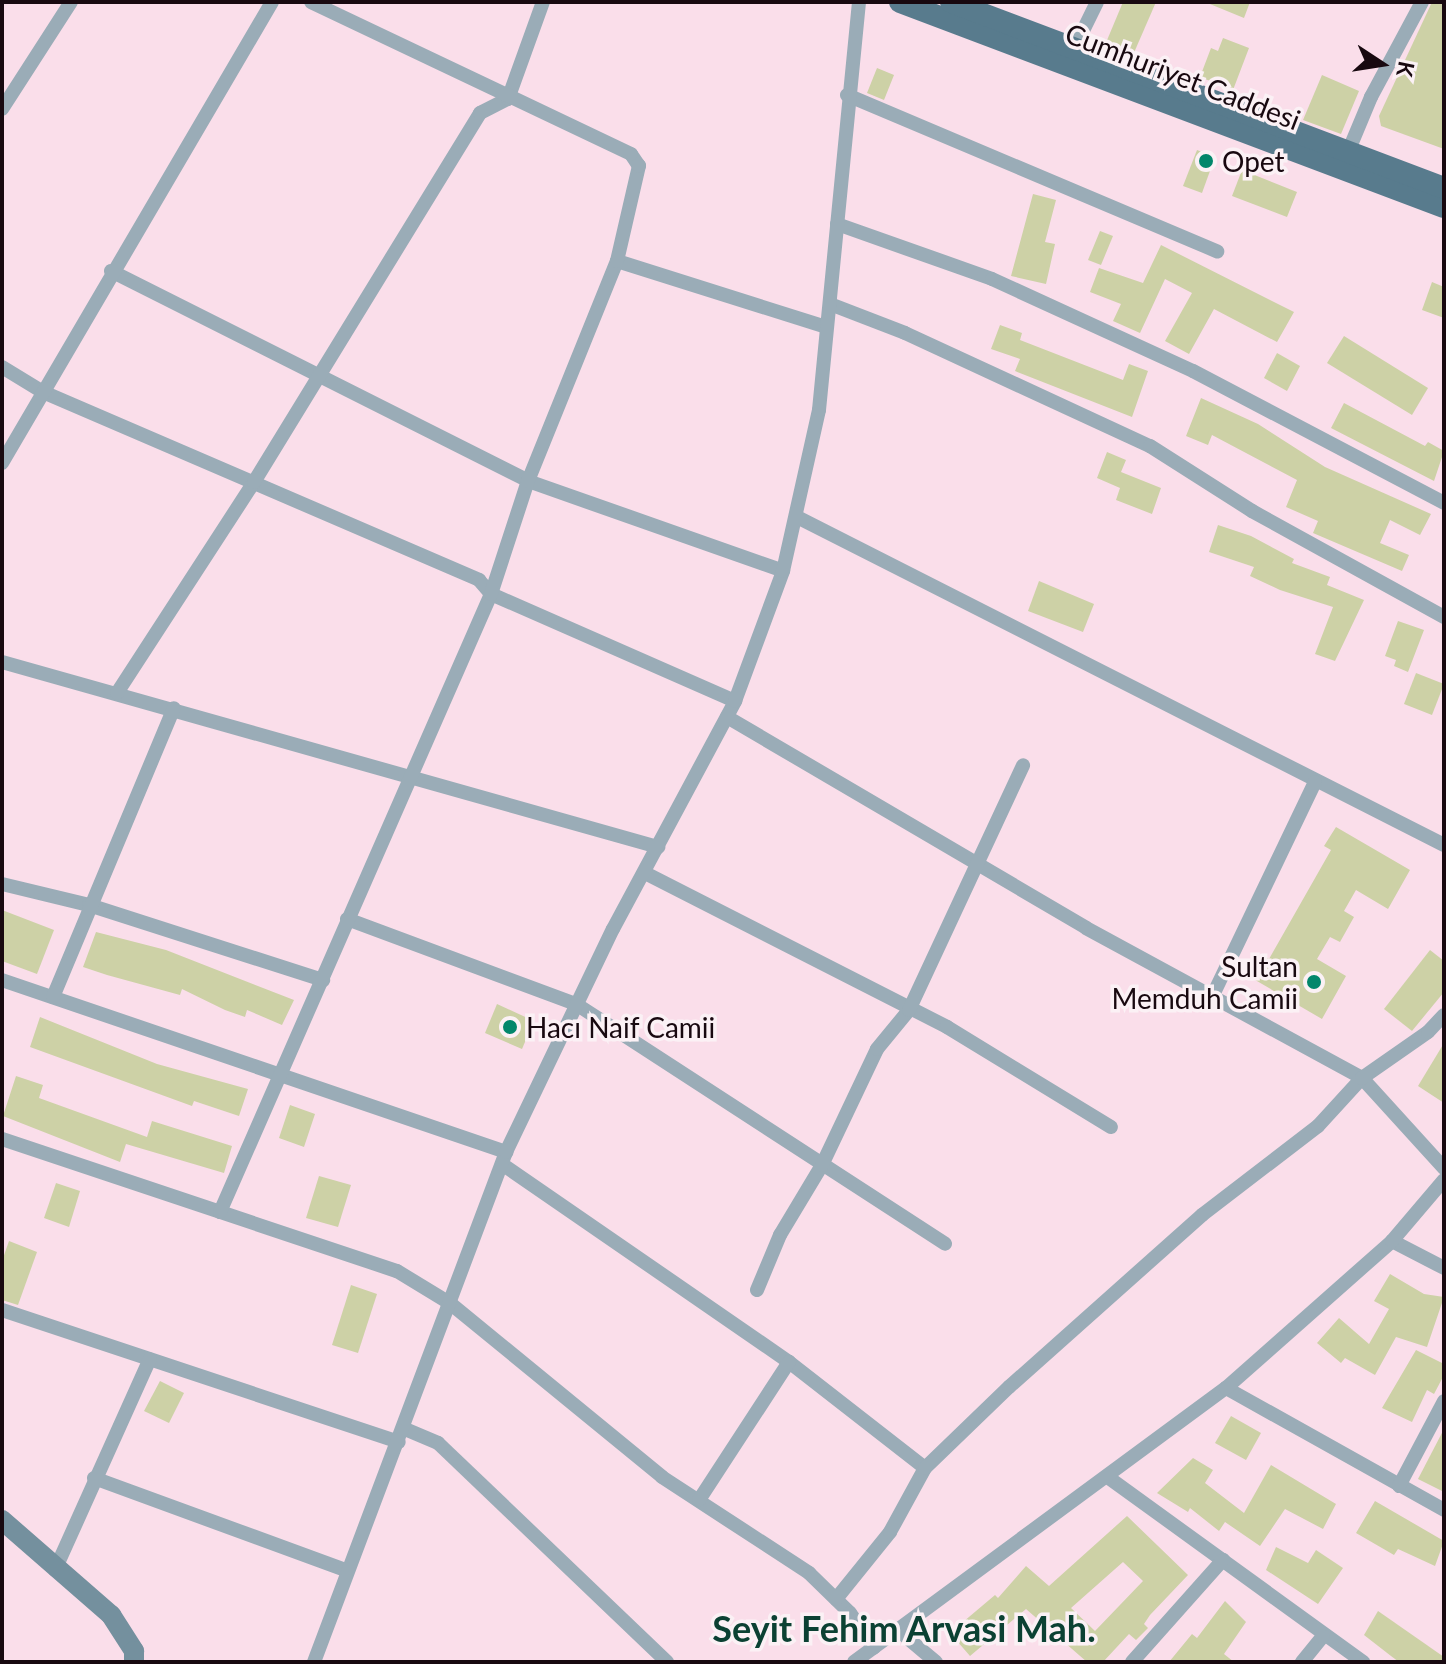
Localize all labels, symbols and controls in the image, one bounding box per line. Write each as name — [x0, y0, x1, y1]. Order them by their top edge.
street label: Cumhuriyet Caddesi — [1061, 16, 1305, 136]
north arrow — [1342, 24, 1422, 104]
text: K — [1391, 59, 1421, 79]
place label: Opet — [1222, 144, 1285, 178]
marker: Opet — [1197, 152, 1215, 170]
place label: Sultan Memduh Camii — [1111, 949, 1298, 1015]
marker: Sultan Memduh Camii — [1305, 973, 1323, 991]
place label: Hacı Naif Camii — [526, 1010, 716, 1044]
marker: Hacı Naif Camii — [501, 1018, 519, 1036]
district label: Seyit Fehim Arvasi Mah. — [712, 1607, 1096, 1651]

